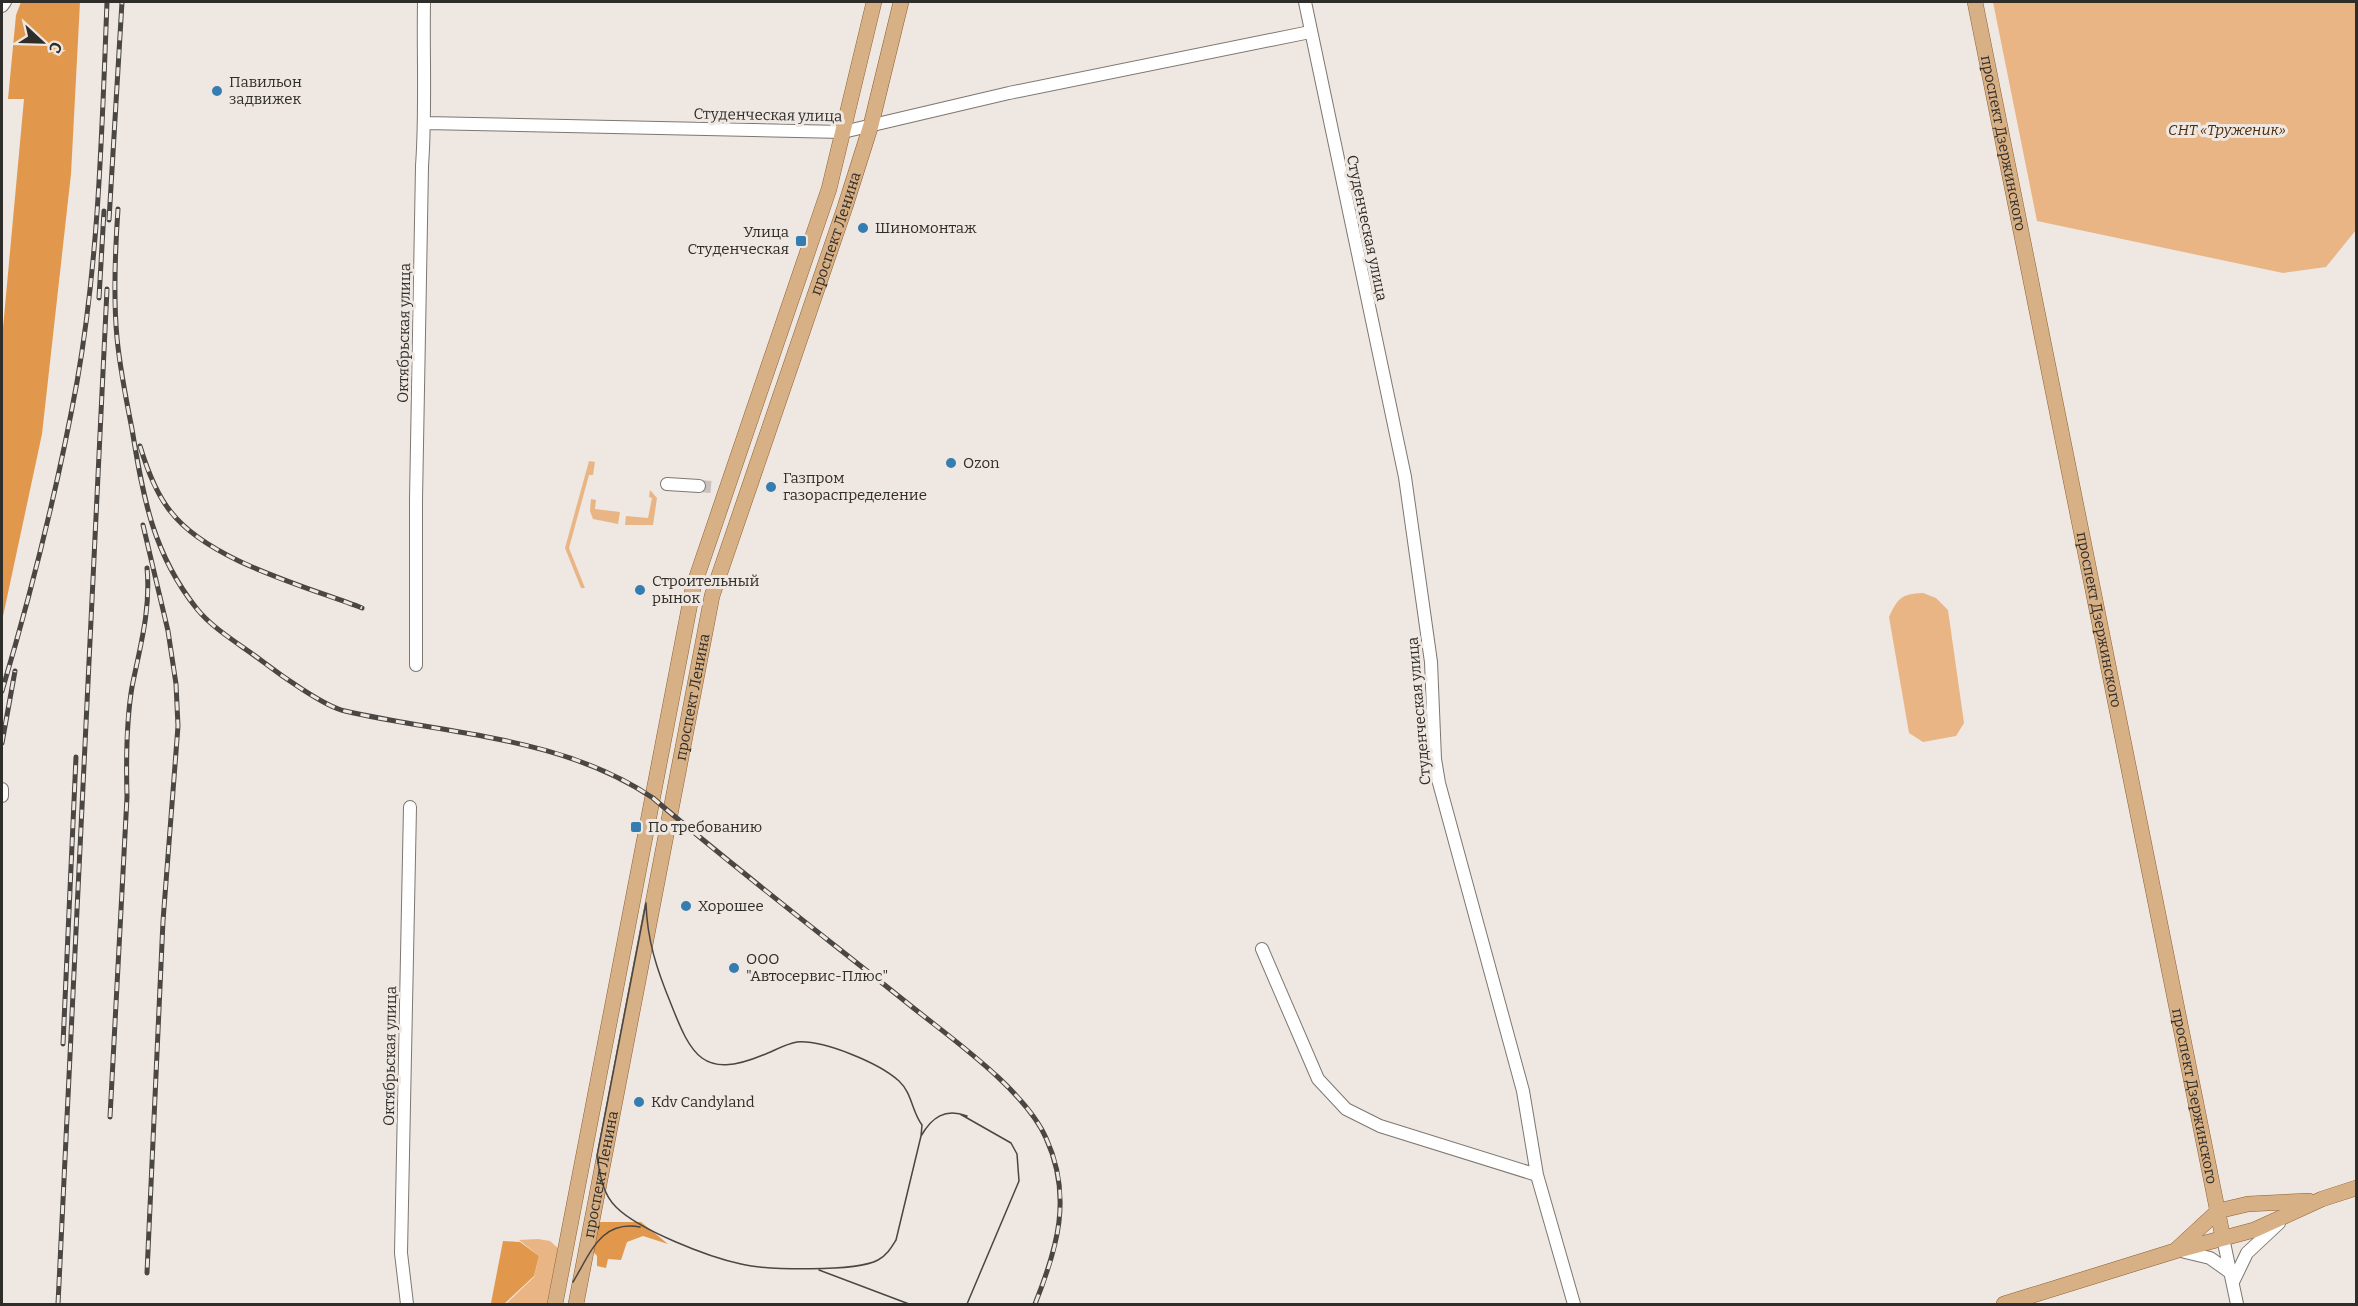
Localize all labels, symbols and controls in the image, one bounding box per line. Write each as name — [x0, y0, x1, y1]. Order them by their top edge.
north arrow — [12, 12, 72, 72]
text: С — [45, 39, 66, 56]
street label: проспект Дзержинского — [1977, 54, 2030, 233]
place label: Павильон задвижек — [229, 73, 302, 108]
marker: Павильон задвижек — [210, 84, 224, 98]
street label: Студенческая улица — [693, 105, 843, 125]
park label: СНТ «Труженик» — [2168, 121, 2286, 139]
street label: Студенческая улица — [1343, 153, 1391, 303]
street label: проспект Ленина — [807, 170, 865, 297]
place label: Шиномонтаж — [875, 219, 977, 237]
marker: Шиномонтаж — [856, 221, 870, 235]
place label: Улица Студенческая — [687, 223, 789, 258]
marker: Улица Студенческая — [794, 234, 808, 248]
street label: Октябрьская улица — [394, 263, 414, 403]
place label: Ozon — [963, 454, 1000, 472]
marker: Ozon — [944, 456, 958, 470]
place label: Газпром газораспределение — [783, 469, 927, 504]
marker: Газпром газораспределение — [764, 480, 778, 494]
street label: проспект Дзержинского — [2073, 530, 2125, 709]
place label: Строительный рынок — [652, 572, 760, 607]
marker: Строительный рынок — [633, 583, 647, 597]
street label: проспект Ленина — [672, 632, 714, 762]
street label: Студенческая улица — [1404, 636, 1434, 786]
place label: По требованию — [648, 818, 762, 836]
marker: По требованию — [629, 820, 643, 834]
place label: Хорошее — [698, 897, 764, 915]
marker: Хорошее — [679, 899, 693, 913]
place label: ООО "Автосервис-Плюс" — [746, 950, 888, 985]
marker: ООО "Автосервис-Плюс" — [727, 961, 741, 975]
street label: Октябрьская улица — [380, 986, 400, 1126]
street label: проспект Дзержинского — [2168, 1007, 2221, 1186]
place label: Kdv Candyland — [651, 1093, 755, 1111]
marker: Kdv Candyland — [632, 1095, 646, 1109]
street label: проспект Ленина — [580, 1109, 622, 1239]

